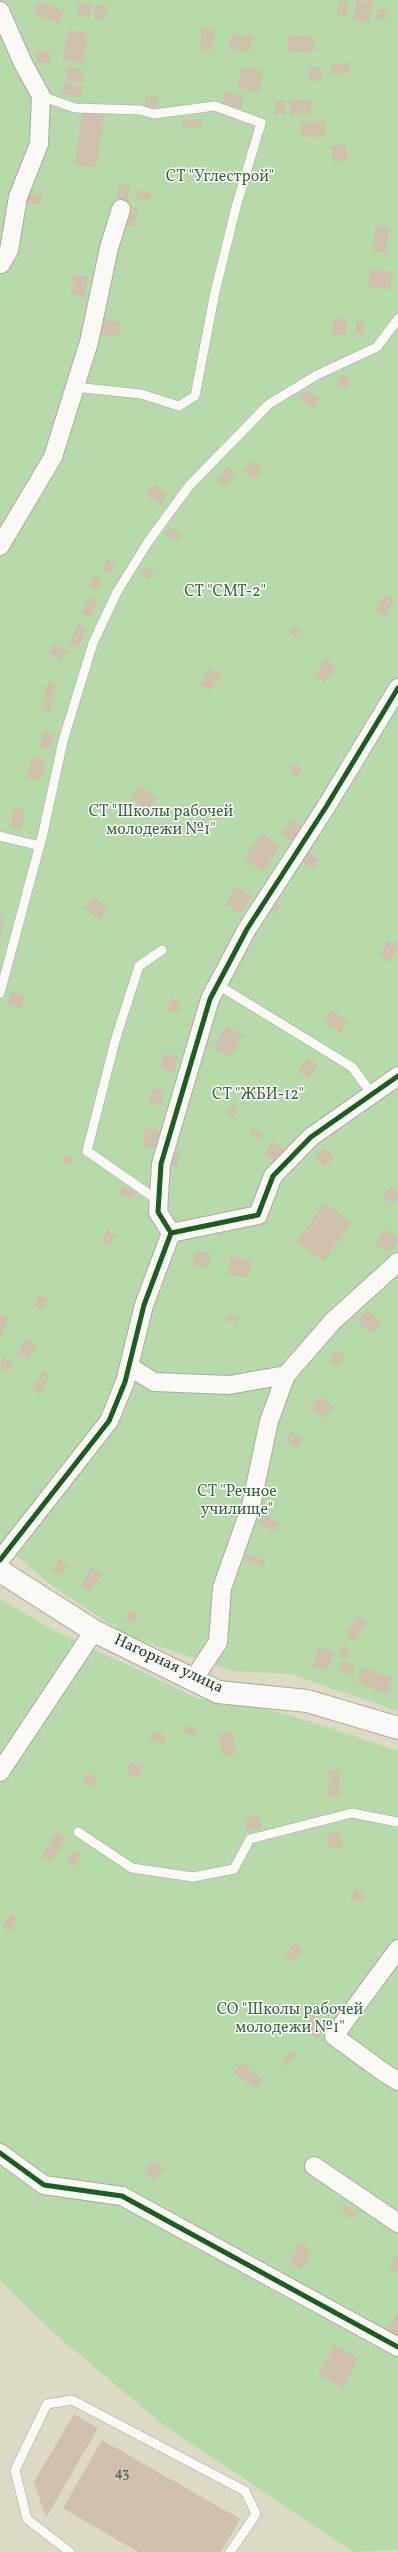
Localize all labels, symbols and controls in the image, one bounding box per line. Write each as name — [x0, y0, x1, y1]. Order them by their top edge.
park label: СТ "Углестрой" — [166, 168, 274, 188]
park label: СТ "СМТ-2" — [184, 583, 266, 603]
park label: СТ "Школы рабочей молодежи №1" — [89, 803, 233, 841]
park label: СТ "ЖБИ-12" — [212, 1086, 304, 1106]
park label: СТ "Речное училище" — [197, 1483, 277, 1521]
street label: Нагорная улица — [110, 1631, 226, 1699]
park label: СО "Школы рабочей молодежи №1" — [217, 2001, 363, 2039]
house number: 43 — [115, 2466, 129, 2482]

